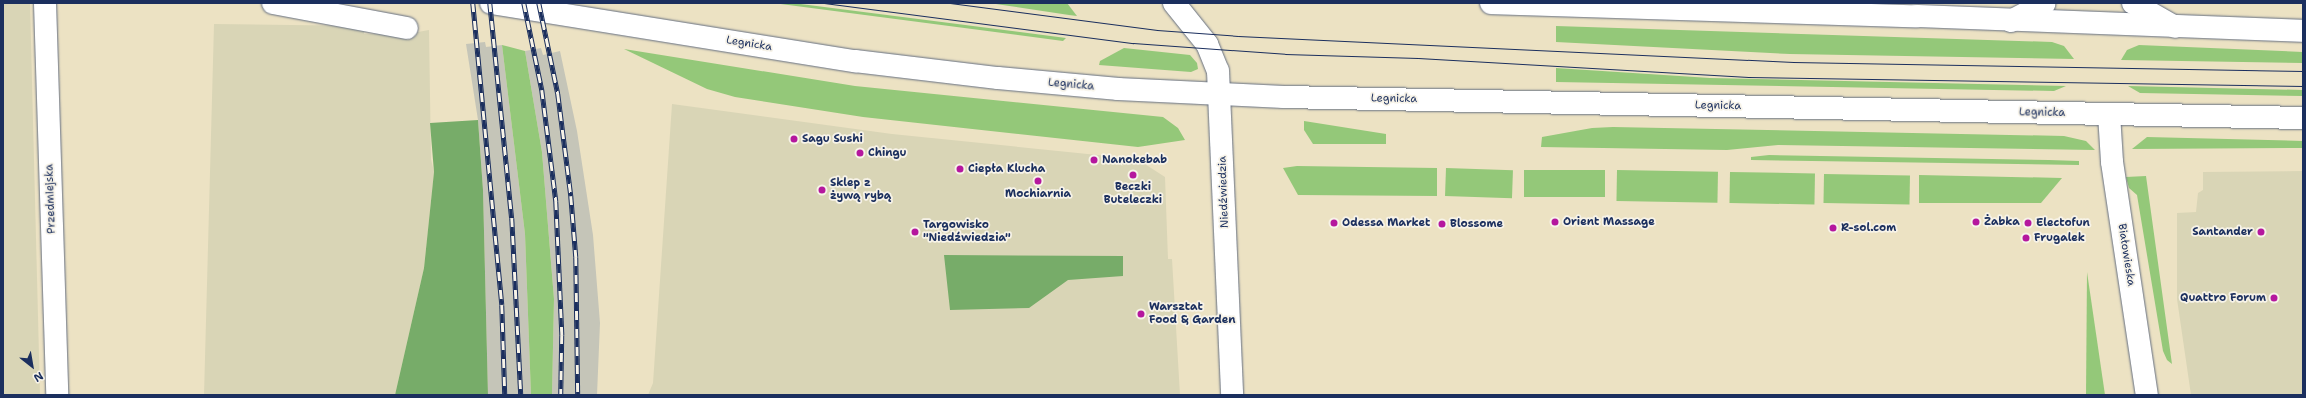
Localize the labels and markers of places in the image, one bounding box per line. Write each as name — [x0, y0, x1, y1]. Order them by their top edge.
place label: Sagu Sushi — [802, 132, 863, 146]
marker: Sagu Sushi — [789, 134, 799, 144]
place label: Chingu — [868, 146, 906, 160]
marker: Chingu — [855, 148, 865, 158]
place label: Nanokebab — [1102, 153, 1167, 167]
marker: Nanokebab — [1089, 155, 1099, 165]
place label: Ciepła Klucha — [968, 162, 1045, 176]
marker: Ciepła Klucha — [955, 164, 965, 174]
marker: Beczki Buteleczki — [1128, 170, 1138, 180]
marker: Mochiarnia — [1033, 176, 1043, 186]
place label: Sklep z żywą rybą — [830, 177, 891, 203]
place label: Beczki Buteleczki — [1104, 181, 1162, 207]
marker: Sklep z żywą rybą — [817, 185, 827, 195]
place label: Mochiarnia — [1005, 187, 1071, 201]
place label: Orient Massage — [1563, 215, 1655, 229]
place label: Żabka — [1984, 215, 2020, 229]
place label: Odessa Market — [1342, 216, 1430, 230]
place label: Electofun — [2036, 216, 2090, 230]
place label: Blossome — [1450, 217, 1503, 231]
marker: Orient Massage — [1550, 217, 1560, 227]
marker: Żabka — [1971, 217, 1981, 227]
marker: Odessa Market — [1329, 218, 1339, 228]
marker: Electofun — [2023, 218, 2033, 228]
place label: Targowisko "Niedźwiedzia" — [923, 219, 1011, 245]
marker: Blossome — [1437, 219, 1447, 229]
place label: R-sol.com — [1841, 221, 1896, 235]
marker: R-sol.com — [1828, 223, 1838, 233]
place label: Santander — [2192, 225, 2253, 239]
marker: Targowisko "Niedźwiedzia" — [910, 227, 920, 237]
marker: Santander — [2256, 227, 2266, 237]
place label: Frugalek — [2034, 231, 2085, 245]
marker: Frugalek — [2021, 233, 2031, 243]
place label: Quattro Forum — [2180, 291, 2266, 305]
marker: Quattro Forum — [2269, 293, 2279, 303]
place label: Warsztat Food & Garden — [1149, 301, 1236, 327]
marker: Warsztat Food & Garden — [1136, 309, 1146, 319]

